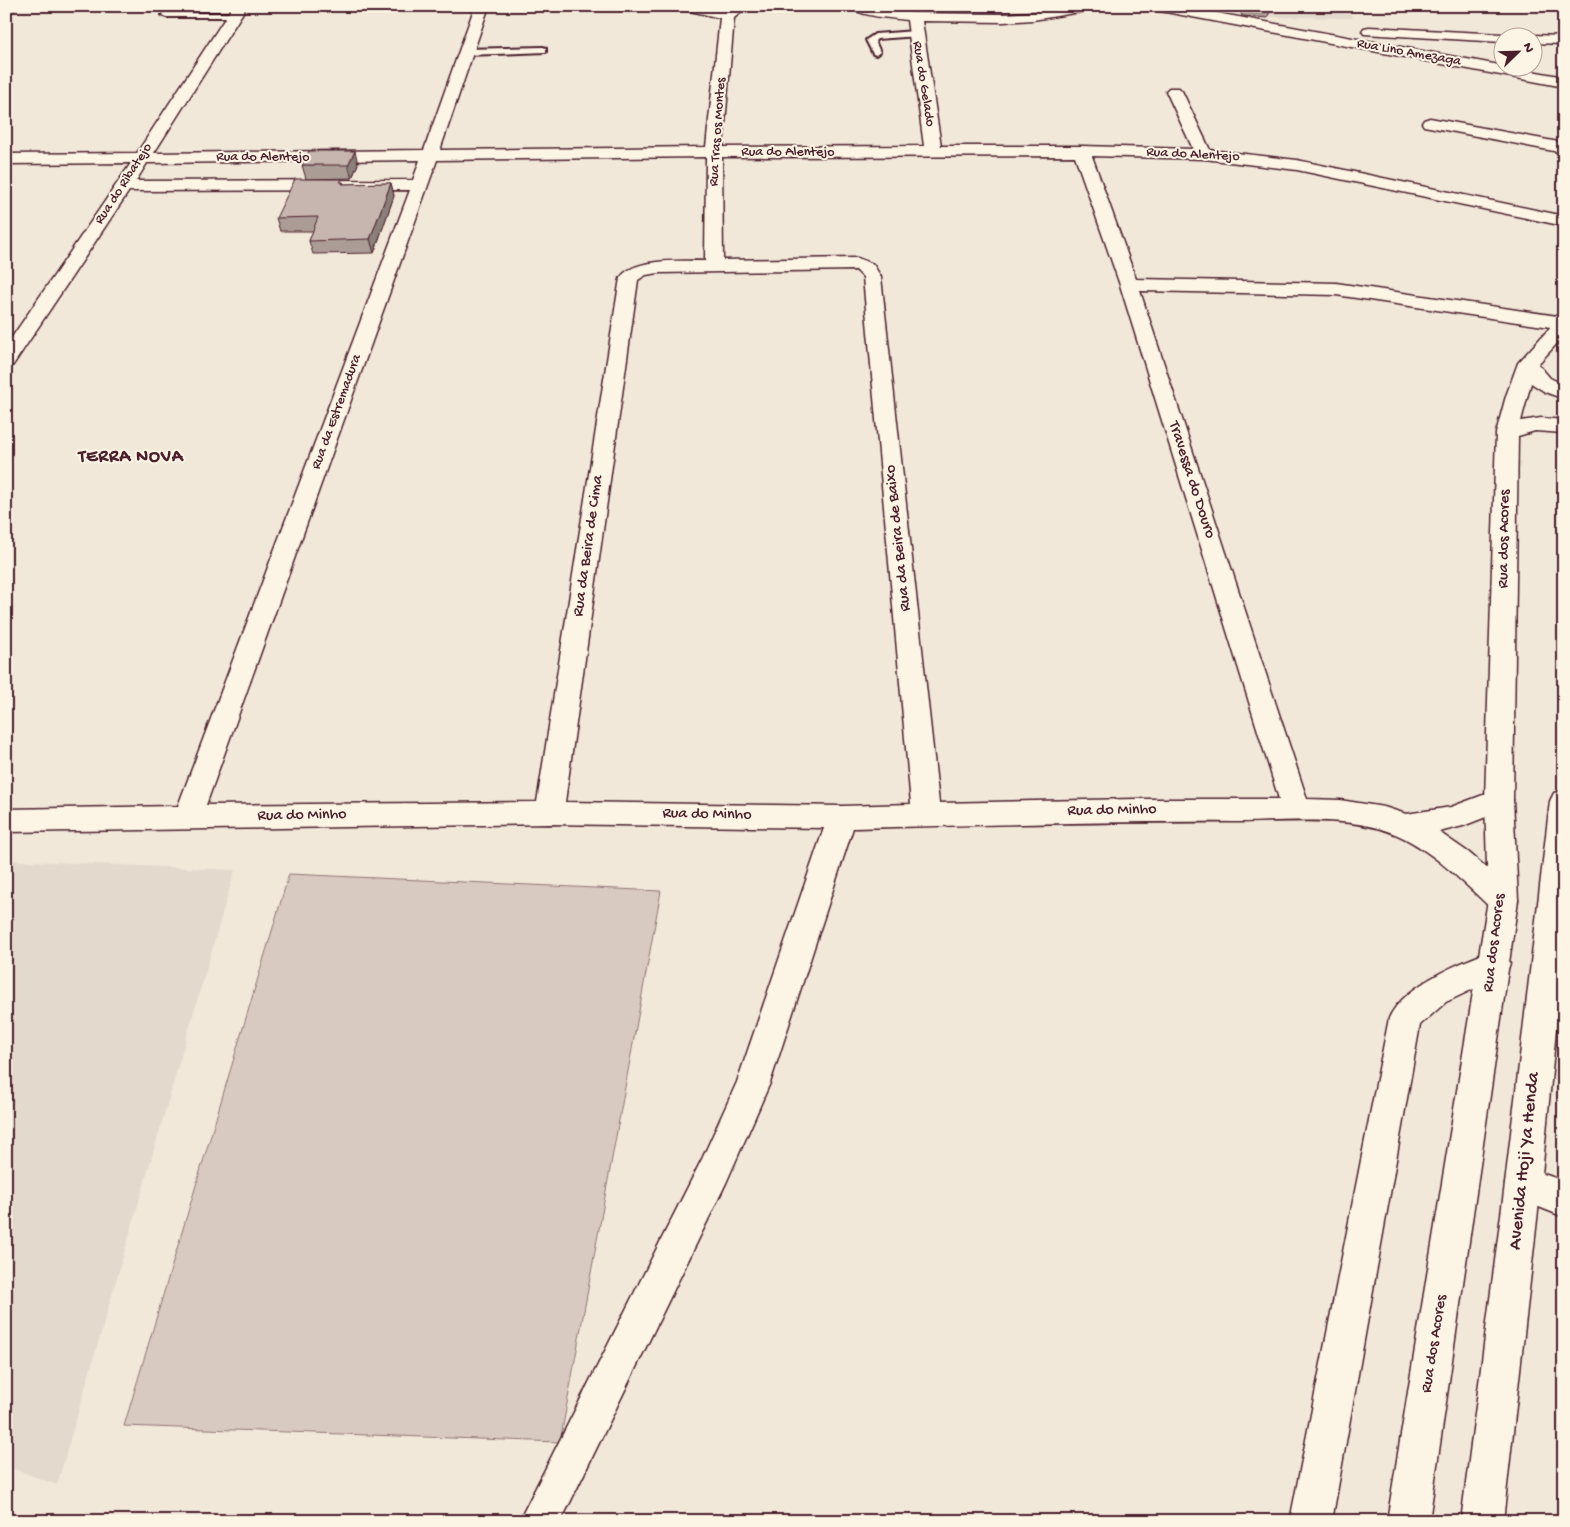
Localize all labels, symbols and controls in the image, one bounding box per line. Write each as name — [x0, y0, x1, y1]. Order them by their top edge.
north arrow — [1492, 28, 1542, 78]
street label: Rua Lino Amezaga — [1356, 35, 1464, 71]
street label: Rua do Gelado — [908, 40, 938, 128]
text: N — [1518, 40, 1537, 55]
street label: Rua Tras os Montes — [706, 76, 730, 187]
street label: Rua do Ribatejo — [91, 140, 157, 228]
street label: Rua do Alentejo — [741, 144, 835, 161]
street label: Rua do Alentejo — [1146, 144, 1240, 166]
street label: Rua do Alentejo — [216, 149, 310, 166]
street label: Rua da Estremadura — [308, 351, 366, 472]
street label: Travessa do Douro — [1163, 418, 1219, 541]
district label: TERRA NOVA — [76, 447, 184, 468]
street label: Rua da Beira de Baixo — [882, 464, 916, 612]
street label: Rua da Beira de Cima — [570, 473, 608, 618]
street label: Rua dos Acores — [1495, 488, 1515, 589]
street label: Rua do Minho — [1067, 801, 1157, 821]
street label: Rua do Minho — [662, 805, 752, 825]
street label: Rua do Minho — [257, 806, 347, 826]
street label: Rua dos Acores — [1480, 892, 1511, 993]
street label: Avenida Hoji Ya Henda — [1504, 1069, 1546, 1251]
street label: Rua dos Acores — [1418, 1293, 1452, 1394]

